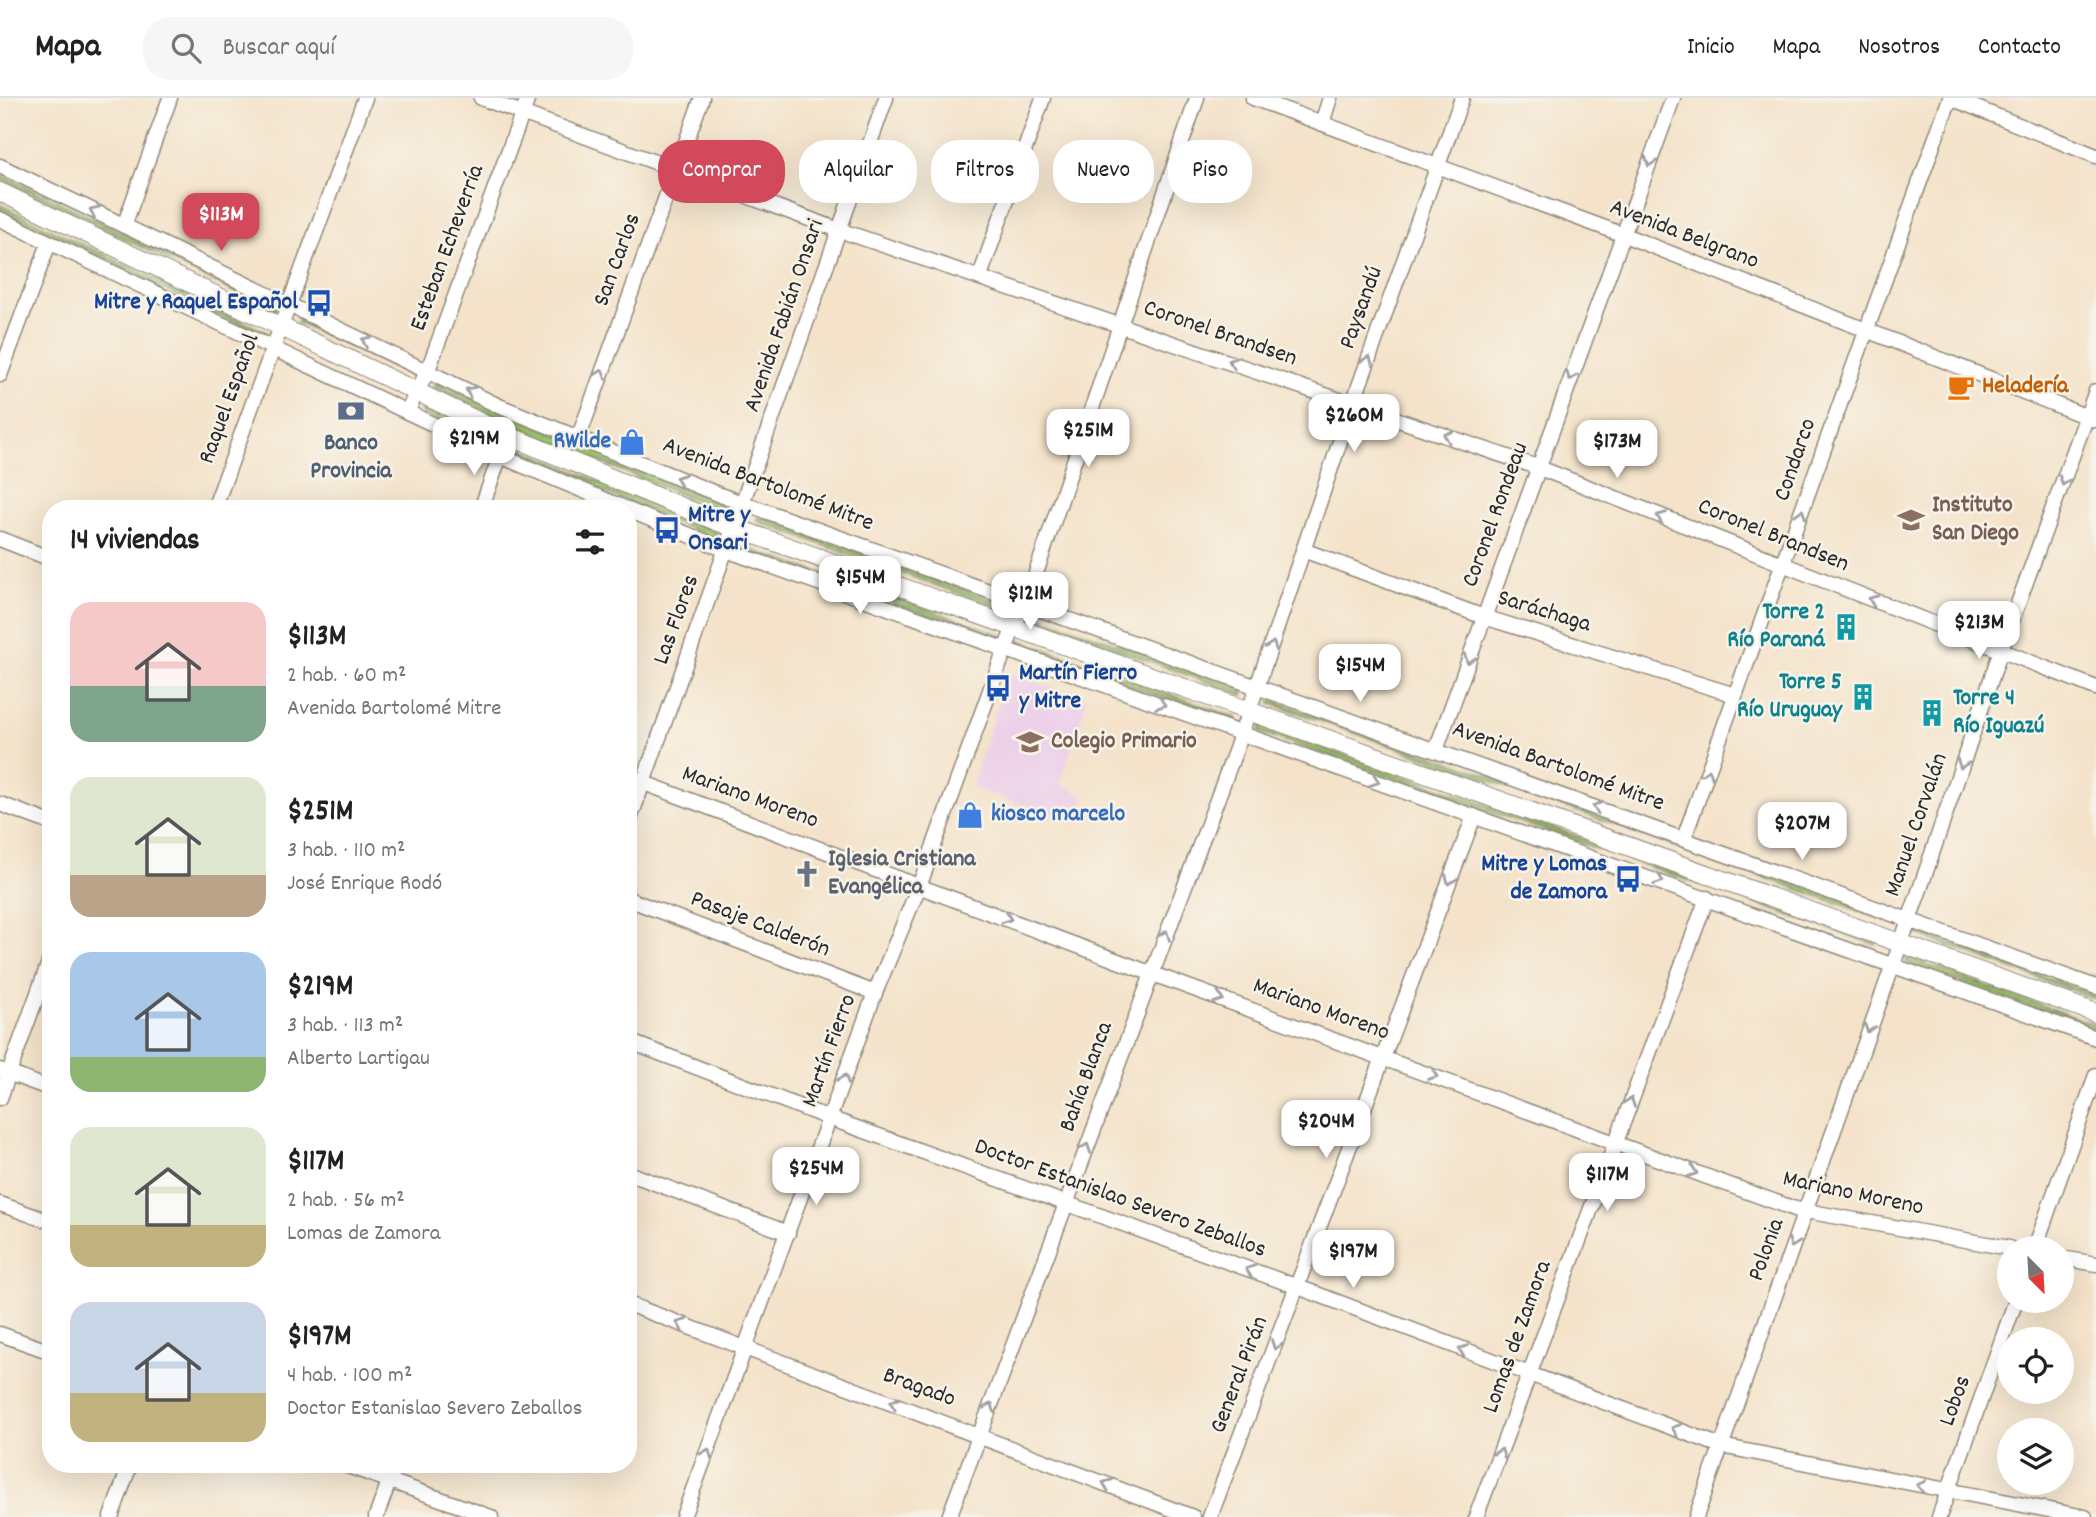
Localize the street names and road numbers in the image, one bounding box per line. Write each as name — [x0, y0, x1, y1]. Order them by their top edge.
street label: Esteban Echeverría — [402, 159, 494, 336]
street label: Avenida Belgrano — [1605, 191, 1763, 279]
street label: San Carlos — [585, 209, 651, 311]
street label: Avenida Fabián Onsari — [736, 215, 834, 417]
street label: Paysandú — [1331, 262, 1393, 354]
street label: Coronel Brandsen — [1139, 292, 1301, 376]
street label: Raquel Español — [191, 329, 269, 469]
street label: Condarco — [1766, 414, 1826, 506]
street label: Avenida Bartolomé Mitre — [657, 429, 879, 541]
street label: Coronel Rondeau — [1454, 438, 1538, 592]
street label: Coronel Brandsen — [1692, 490, 1854, 582]
street label: Las Flores — [645, 570, 709, 670]
street label: Saráchaga — [1493, 582, 1596, 643]
street label: Avenida Bartolomé Mitre — [1447, 713, 1669, 821]
street label: Manuel Corvalán — [1877, 749, 1957, 901]
street label: Mariano Moreno — [677, 758, 823, 838]
street label: Pasaje Calderón — [685, 883, 835, 967]
street label: Mariano Moreno — [1248, 970, 1394, 1050]
street label: Martín Fierro — [794, 990, 866, 1112]
street label: Bahía Blanca — [1051, 1016, 1123, 1137]
street label: Doctor Estanislao Severo Zeballos — [969, 1130, 1271, 1268]
street label: Mariano Moreno — [1779, 1162, 1927, 1226]
street label: Polonia — [1740, 1213, 1794, 1286]
street label: Lomas de Zamora — [1475, 1255, 1562, 1418]
street label: General Pirán — [1202, 1312, 1278, 1438]
street label: Bragado — [878, 1359, 960, 1417]
street label: Lobos — [1931, 1371, 1981, 1431]

